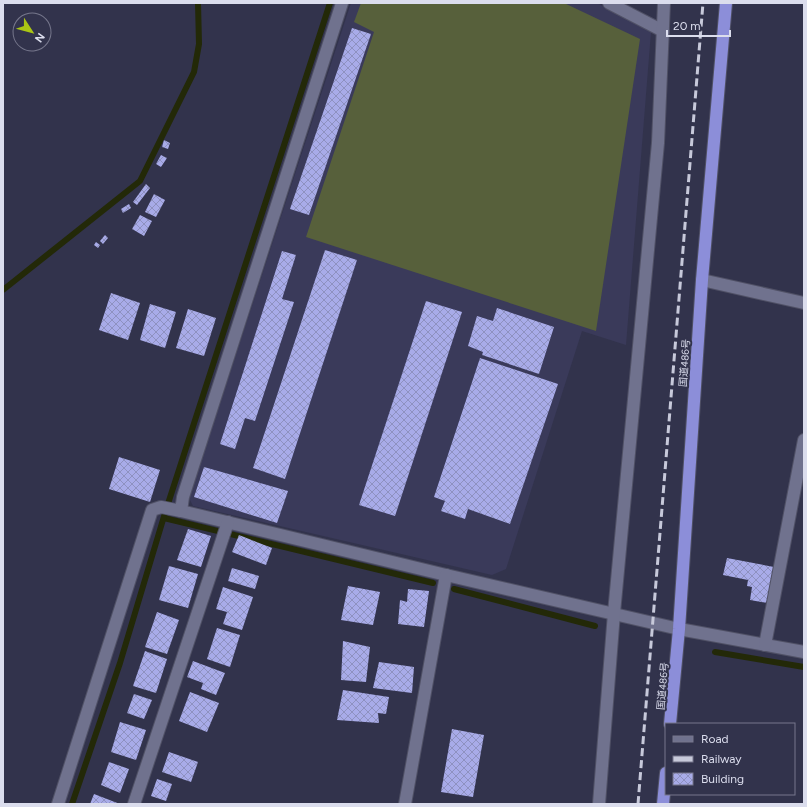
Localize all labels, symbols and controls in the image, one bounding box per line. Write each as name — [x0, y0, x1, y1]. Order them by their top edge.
north arrow — [12, 12, 52, 52]
scale bar — [667, 12, 730, 38]
text: 20 m — [673, 19, 701, 33]
text: N — [32, 30, 47, 45]
street label: 国道486号 — [676, 339, 693, 387]
street label: 国道486号 — [654, 662, 671, 711]
legend — [665, 723, 795, 795]
text: Road — [701, 732, 729, 746]
text: Railway — [701, 752, 742, 766]
text: Building — [701, 772, 744, 786]

